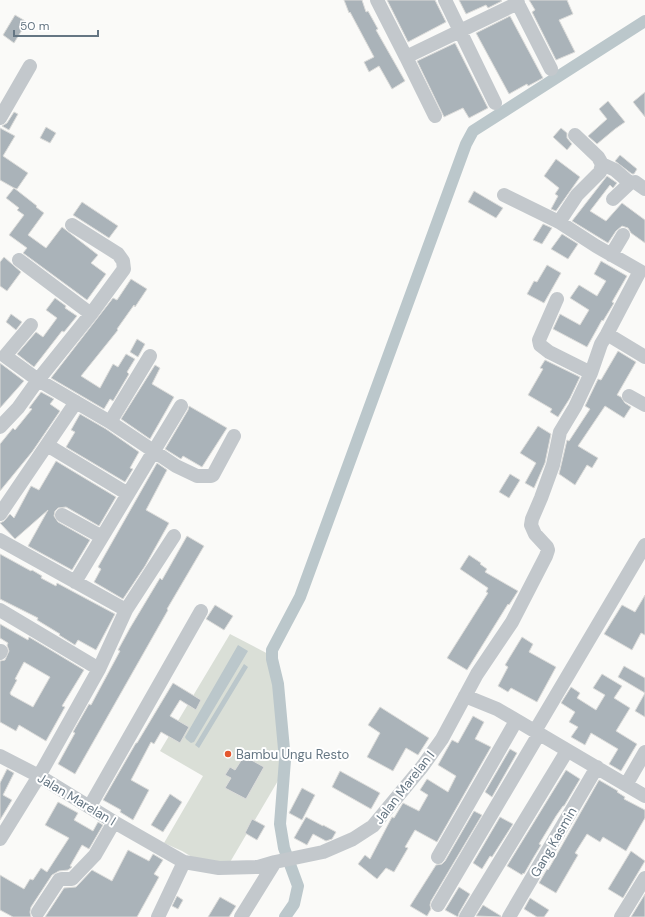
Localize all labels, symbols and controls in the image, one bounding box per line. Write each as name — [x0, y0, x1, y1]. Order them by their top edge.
scale bar — [14, 12, 98, 38]
text: 50 m — [20, 18, 49, 34]
place label: Bambu Ungu Resto — [236, 746, 350, 763]
street label: Jalan Marelan I — [370, 747, 438, 827]
marker: Bambu Ungu Resto — [223, 749, 233, 759]
street label: Jalan Marelan I — [34, 769, 119, 829]
street label: Gang Kasmin — [527, 804, 580, 880]

